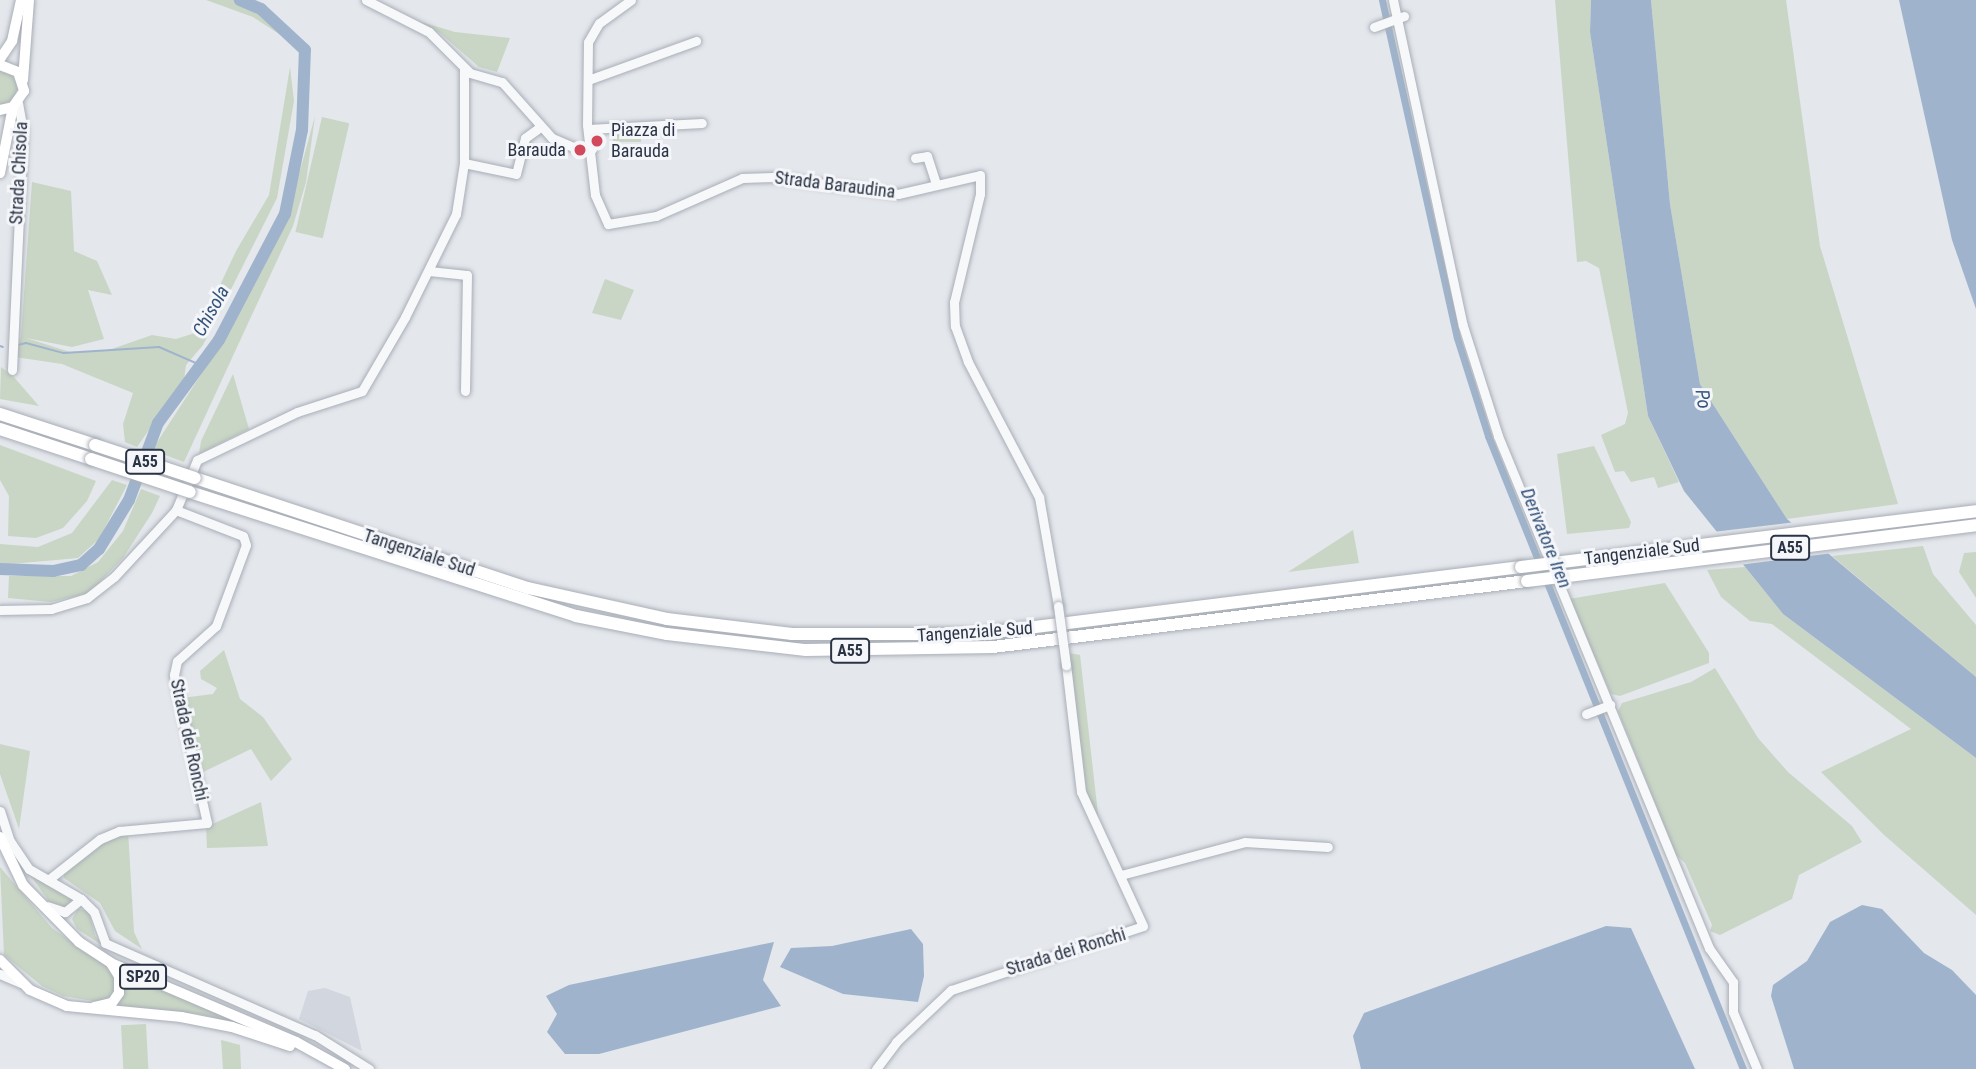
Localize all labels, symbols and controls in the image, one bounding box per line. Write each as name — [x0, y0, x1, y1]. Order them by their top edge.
place label: Piazza di Barauda — [611, 120, 675, 162]
street label: Strada Chisola — [6, 121, 32, 225]
marker: Piazza di Barauda — [589, 133, 605, 149]
place label: Barauda — [508, 139, 566, 161]
marker: Barauda — [572, 142, 588, 158]
street label: Strada Baraudina — [773, 167, 897, 203]
water label: Chisola — [188, 282, 234, 340]
water label: Po — [1690, 388, 1716, 410]
road number: A55 — [124, 449, 166, 475]
water label: Derivatore Iren — [1516, 485, 1576, 591]
street label: Tangenziale Sud — [360, 525, 478, 581]
street label: Tangenziale Sud — [1583, 534, 1701, 570]
road number: A55 — [1769, 536, 1811, 561]
street label: Tangenziale Sud — [916, 617, 1034, 647]
road number: A55 — [829, 638, 871, 664]
street label: Strada dei Ronchi — [166, 677, 212, 803]
street label: Strada dei Ronchi — [1003, 924, 1129, 980]
road number: SP20 — [118, 965, 168, 990]

